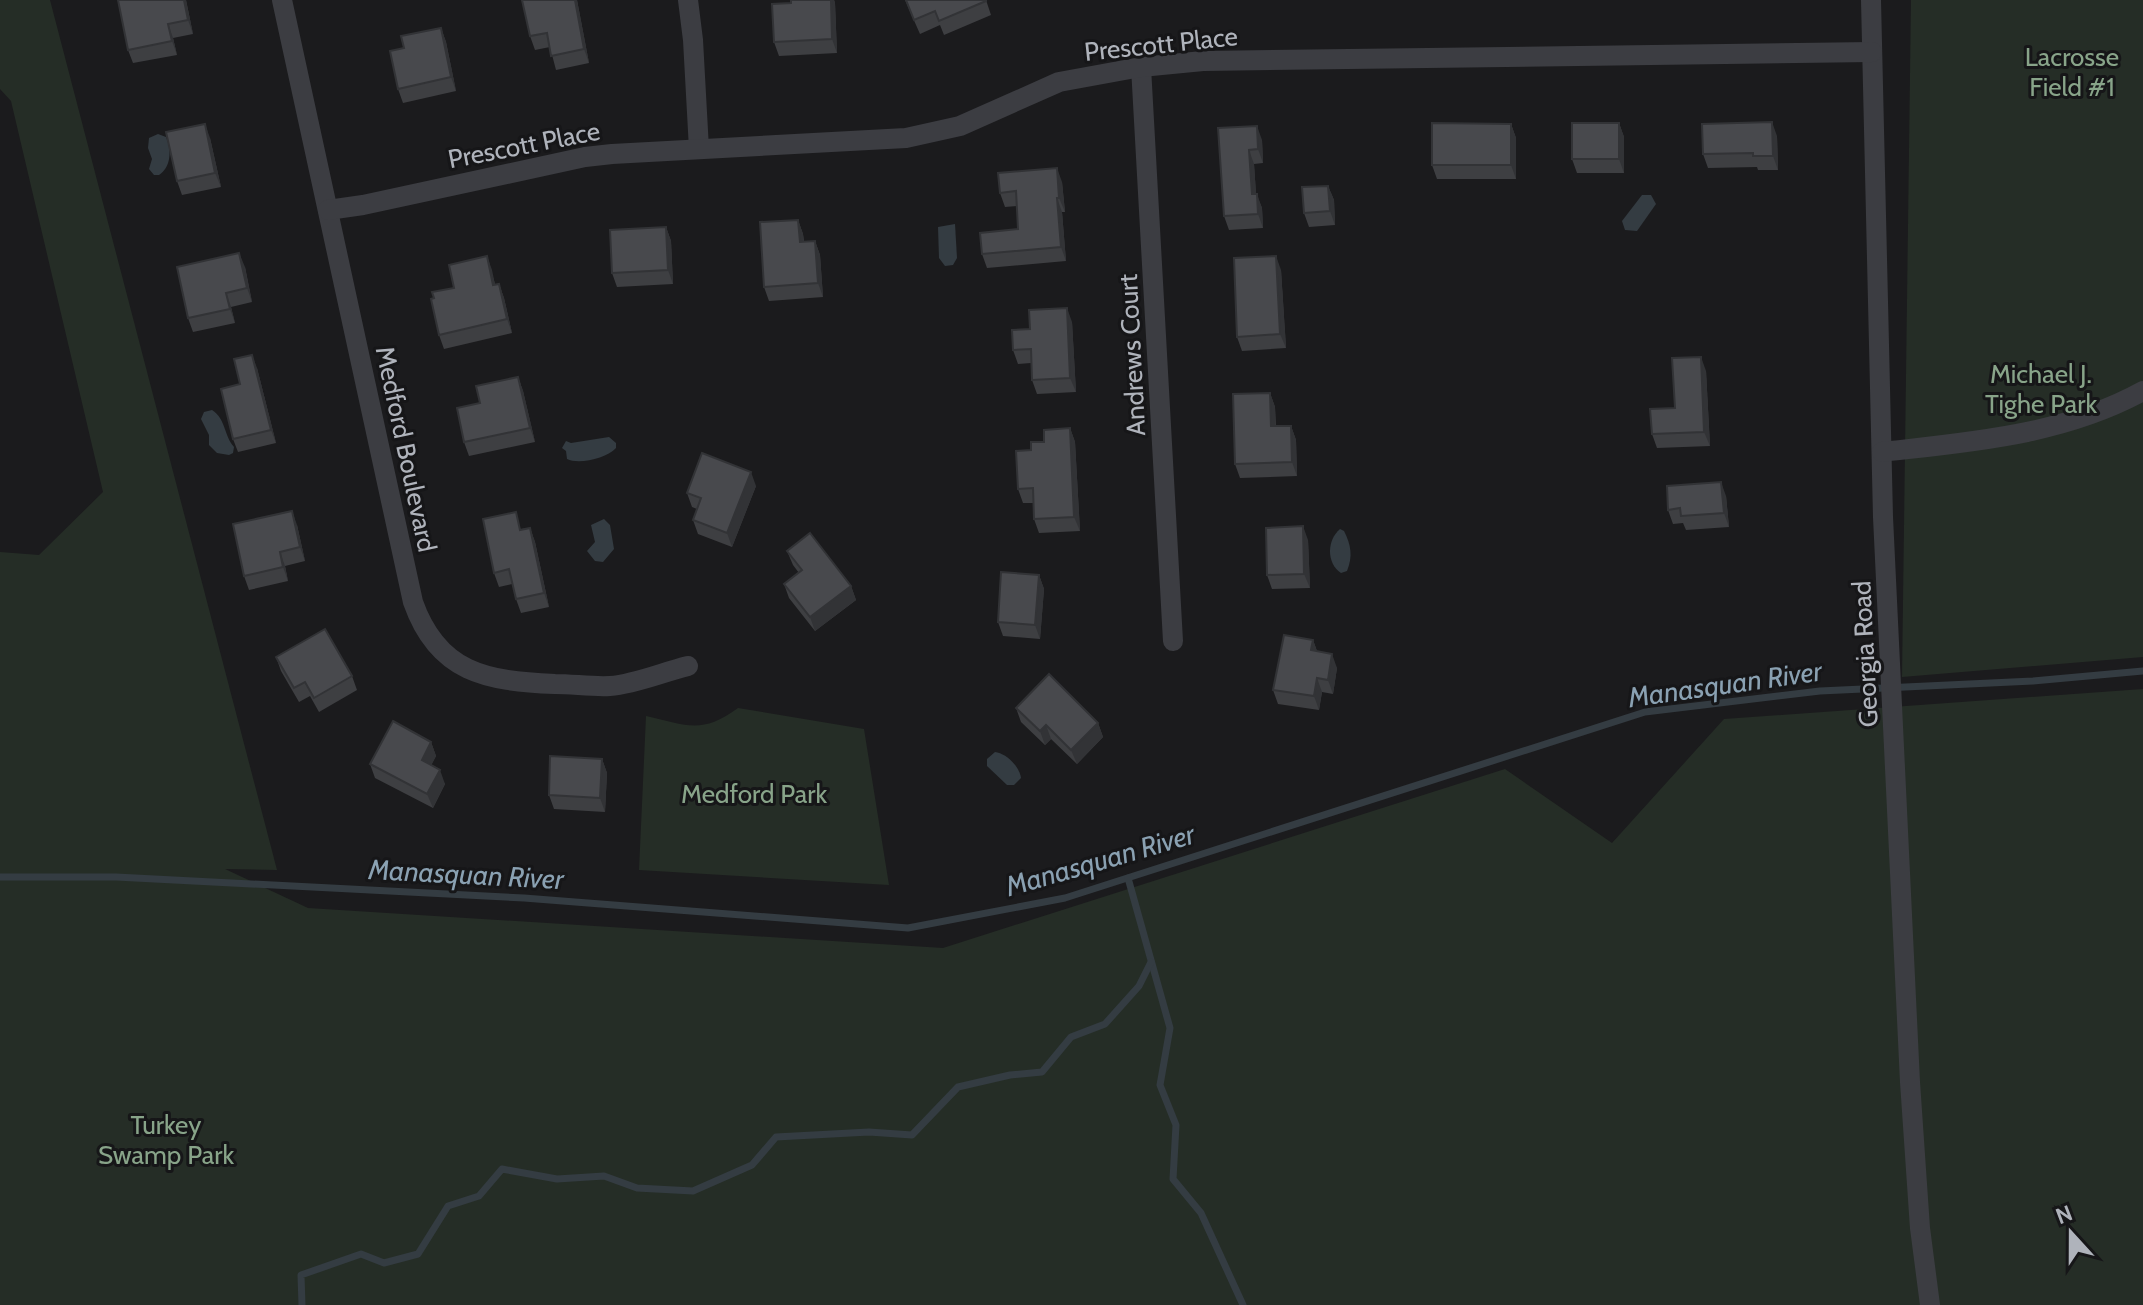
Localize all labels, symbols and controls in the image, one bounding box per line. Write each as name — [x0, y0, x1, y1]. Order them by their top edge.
street label: Prescott Place — [1083, 20, 1239, 68]
park label: Lacrosse Field #1 — [2025, 41, 2119, 103]
street label: Prescott Place — [445, 115, 603, 175]
street label: Andrews Court — [1112, 273, 1152, 437]
street label: Medford Boulevard — [369, 343, 443, 555]
park label: Michael J. Tighe Park — [1985, 358, 2097, 420]
street label: Georgia Road — [1845, 580, 1885, 728]
water label: Manasquan River — [1625, 653, 1825, 715]
park label: Medford Park — [681, 778, 827, 810]
water label: Manasquan River — [1000, 816, 1200, 904]
water label: Manasquan River — [367, 852, 566, 896]
park label: Turkey Swamp Park — [98, 1109, 234, 1171]
north arrow — [2031, 1193, 2111, 1273]
text: N — [2052, 1199, 2076, 1230]

